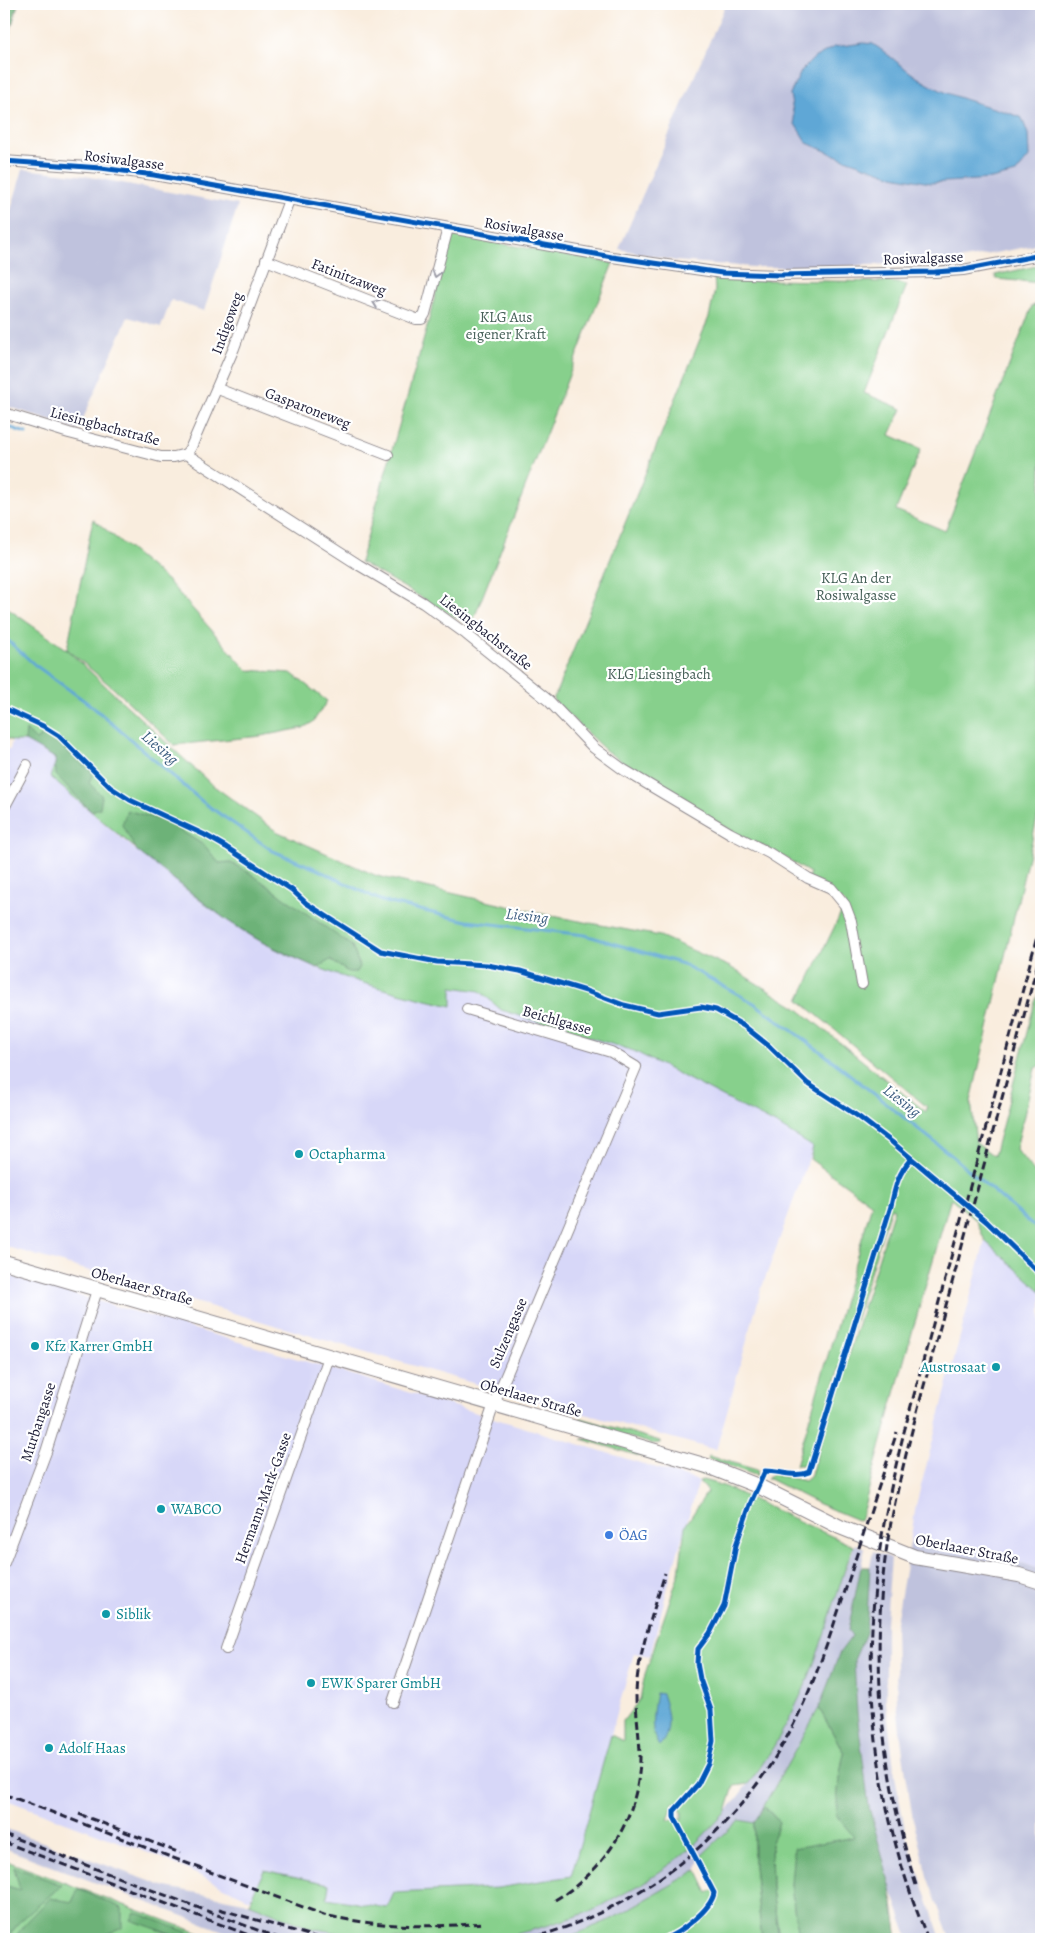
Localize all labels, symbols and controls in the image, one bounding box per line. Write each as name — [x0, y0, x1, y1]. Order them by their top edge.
street label: Rosiwalgasse — [83, 145, 165, 175]
street label: Rosiwalgasse — [483, 212, 566, 246]
street label: Rosiwalgasse — [882, 247, 964, 269]
street label: Fatinitzaweg — [309, 254, 390, 301]
one-way arrow — [431, 269, 441, 277]
street label: Indigoweg — [206, 289, 248, 357]
one-way arrow — [372, 299, 381, 309]
park label: KLG Aus eigener Kraft — [466, 307, 546, 344]
street label: Gasparoneweg — [262, 382, 354, 434]
street label: Liesingbachstraße — [48, 402, 162, 450]
park label: KLG An der Rosiwalgasse — [816, 568, 897, 605]
street label: Liesingbachstraße — [435, 589, 537, 675]
park label: KLG Liesingbach — [607, 664, 711, 684]
water label: Liesing — [137, 726, 183, 770]
water label: Liesing — [505, 902, 549, 930]
street label: Beichlgasse — [520, 1001, 594, 1039]
water label: Liesing — [879, 1079, 925, 1123]
place label: Octapharma — [309, 1144, 386, 1164]
marker: Octapharma — [293, 1148, 305, 1160]
street label: Oberlaaer Straße — [89, 1262, 195, 1310]
street label: Sulzengasse — [484, 1294, 532, 1371]
place label: Kfz Karrer GmbH — [45, 1336, 153, 1356]
marker: Kfz Karrer GmbH — [29, 1340, 41, 1352]
place label: Austrosaat — [919, 1357, 986, 1377]
marker: Austrosaat — [990, 1361, 1002, 1373]
street label: Oberlaaer Straße — [478, 1374, 584, 1422]
street label: Murbangasse — [16, 1380, 60, 1464]
street label: Hermann-Mark-Gasse — [230, 1429, 296, 1566]
place label: WABCO — [170, 1499, 222, 1519]
marker: WABCO — [155, 1503, 167, 1515]
place label: ÖAG — [619, 1525, 648, 1545]
marker: ÖAG — [603, 1529, 615, 1541]
street label: Oberlaaer Straße — [914, 1529, 1021, 1569]
place label: Siblik — [116, 1604, 152, 1624]
marker: Siblik — [100, 1608, 112, 1620]
place label: EWK Sparer GmbH — [321, 1673, 441, 1693]
marker: EWK Sparer GmbH — [305, 1677, 317, 1689]
place label: Adolf Haas — [58, 1738, 126, 1758]
marker: Adolf Haas — [43, 1742, 55, 1754]

